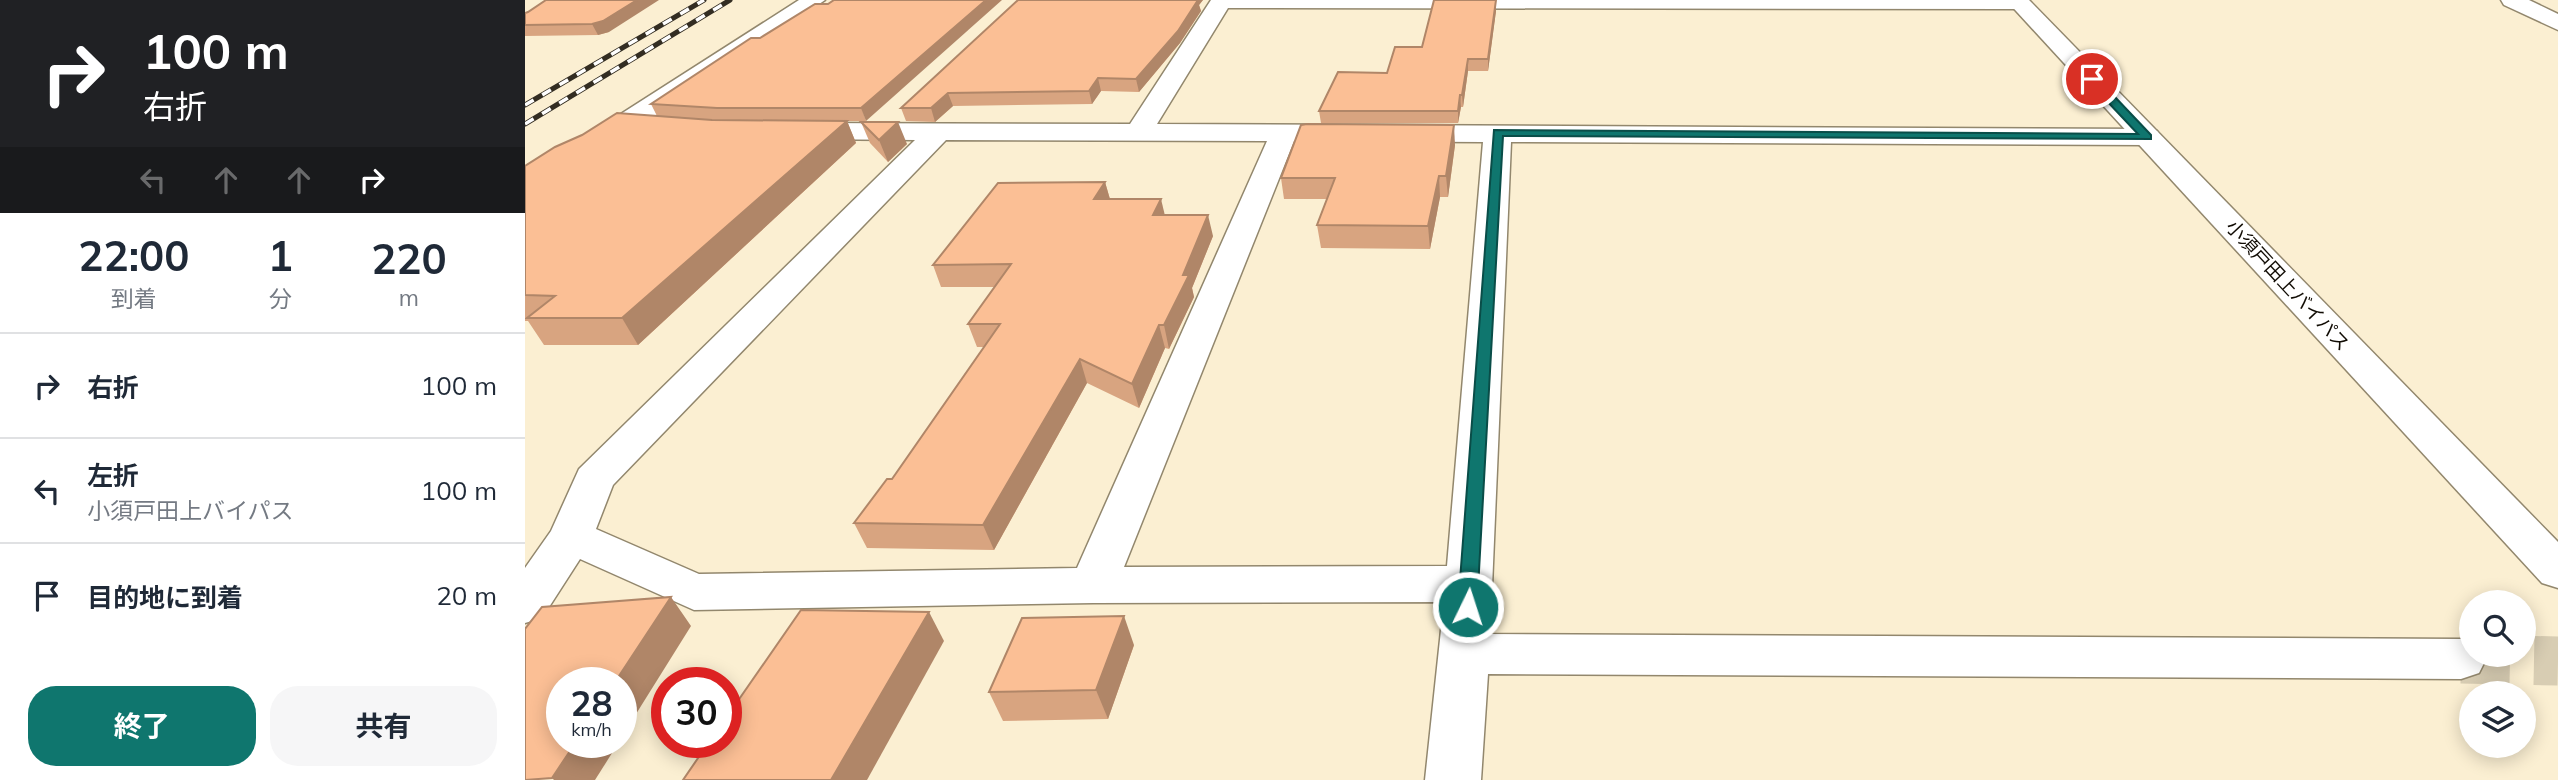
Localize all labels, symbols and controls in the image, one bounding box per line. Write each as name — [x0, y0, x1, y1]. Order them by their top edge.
text: 100 m — [143, 20, 289, 81]
icon: right — [28, 28, 119, 119]
pin — [2062, 49, 2122, 109]
icon: arrive — [2073, 60, 2111, 98]
text: 右折 — [143, 86, 207, 126]
icon: left — [134, 161, 172, 199]
icon: ahead — [207, 161, 245, 199]
icon: ahead — [280, 161, 318, 199]
icon: right — [353, 161, 391, 199]
street label: 小須戸田上バイパス — [2221, 214, 2355, 356]
text: 22:00 — [78, 229, 189, 282]
text: 1 — [268, 229, 293, 282]
text: 220 — [371, 232, 447, 285]
text: m — [399, 283, 419, 312]
text: 到着 — [111, 284, 157, 313]
text: 分 — [269, 284, 292, 313]
icon: right — [28, 367, 66, 405]
text: 100 m — [421, 369, 497, 402]
text: 右折 — [87, 371, 139, 404]
text: 左折 — [87, 459, 139, 492]
icon: left — [28, 472, 66, 510]
text: 100 m — [421, 474, 497, 507]
text: 小須戸田上バイパス — [87, 496, 294, 525]
position arrow — [1431, 570, 1505, 644]
icon: arrive — [28, 577, 66, 615]
text: 20 m — [436, 579, 497, 612]
text: 目的地に到着 — [87, 581, 243, 614]
map controls — [2459, 590, 2536, 758]
button: search — [2459, 590, 2536, 667]
speed limit sign: 30 — [651, 667, 742, 758]
text: 28 — [570, 681, 613, 725]
button: layers — [2459, 681, 2536, 758]
button: 終了 — [28, 686, 256, 766]
button: 共有 — [270, 686, 497, 766]
text: km/h — [571, 718, 612, 741]

